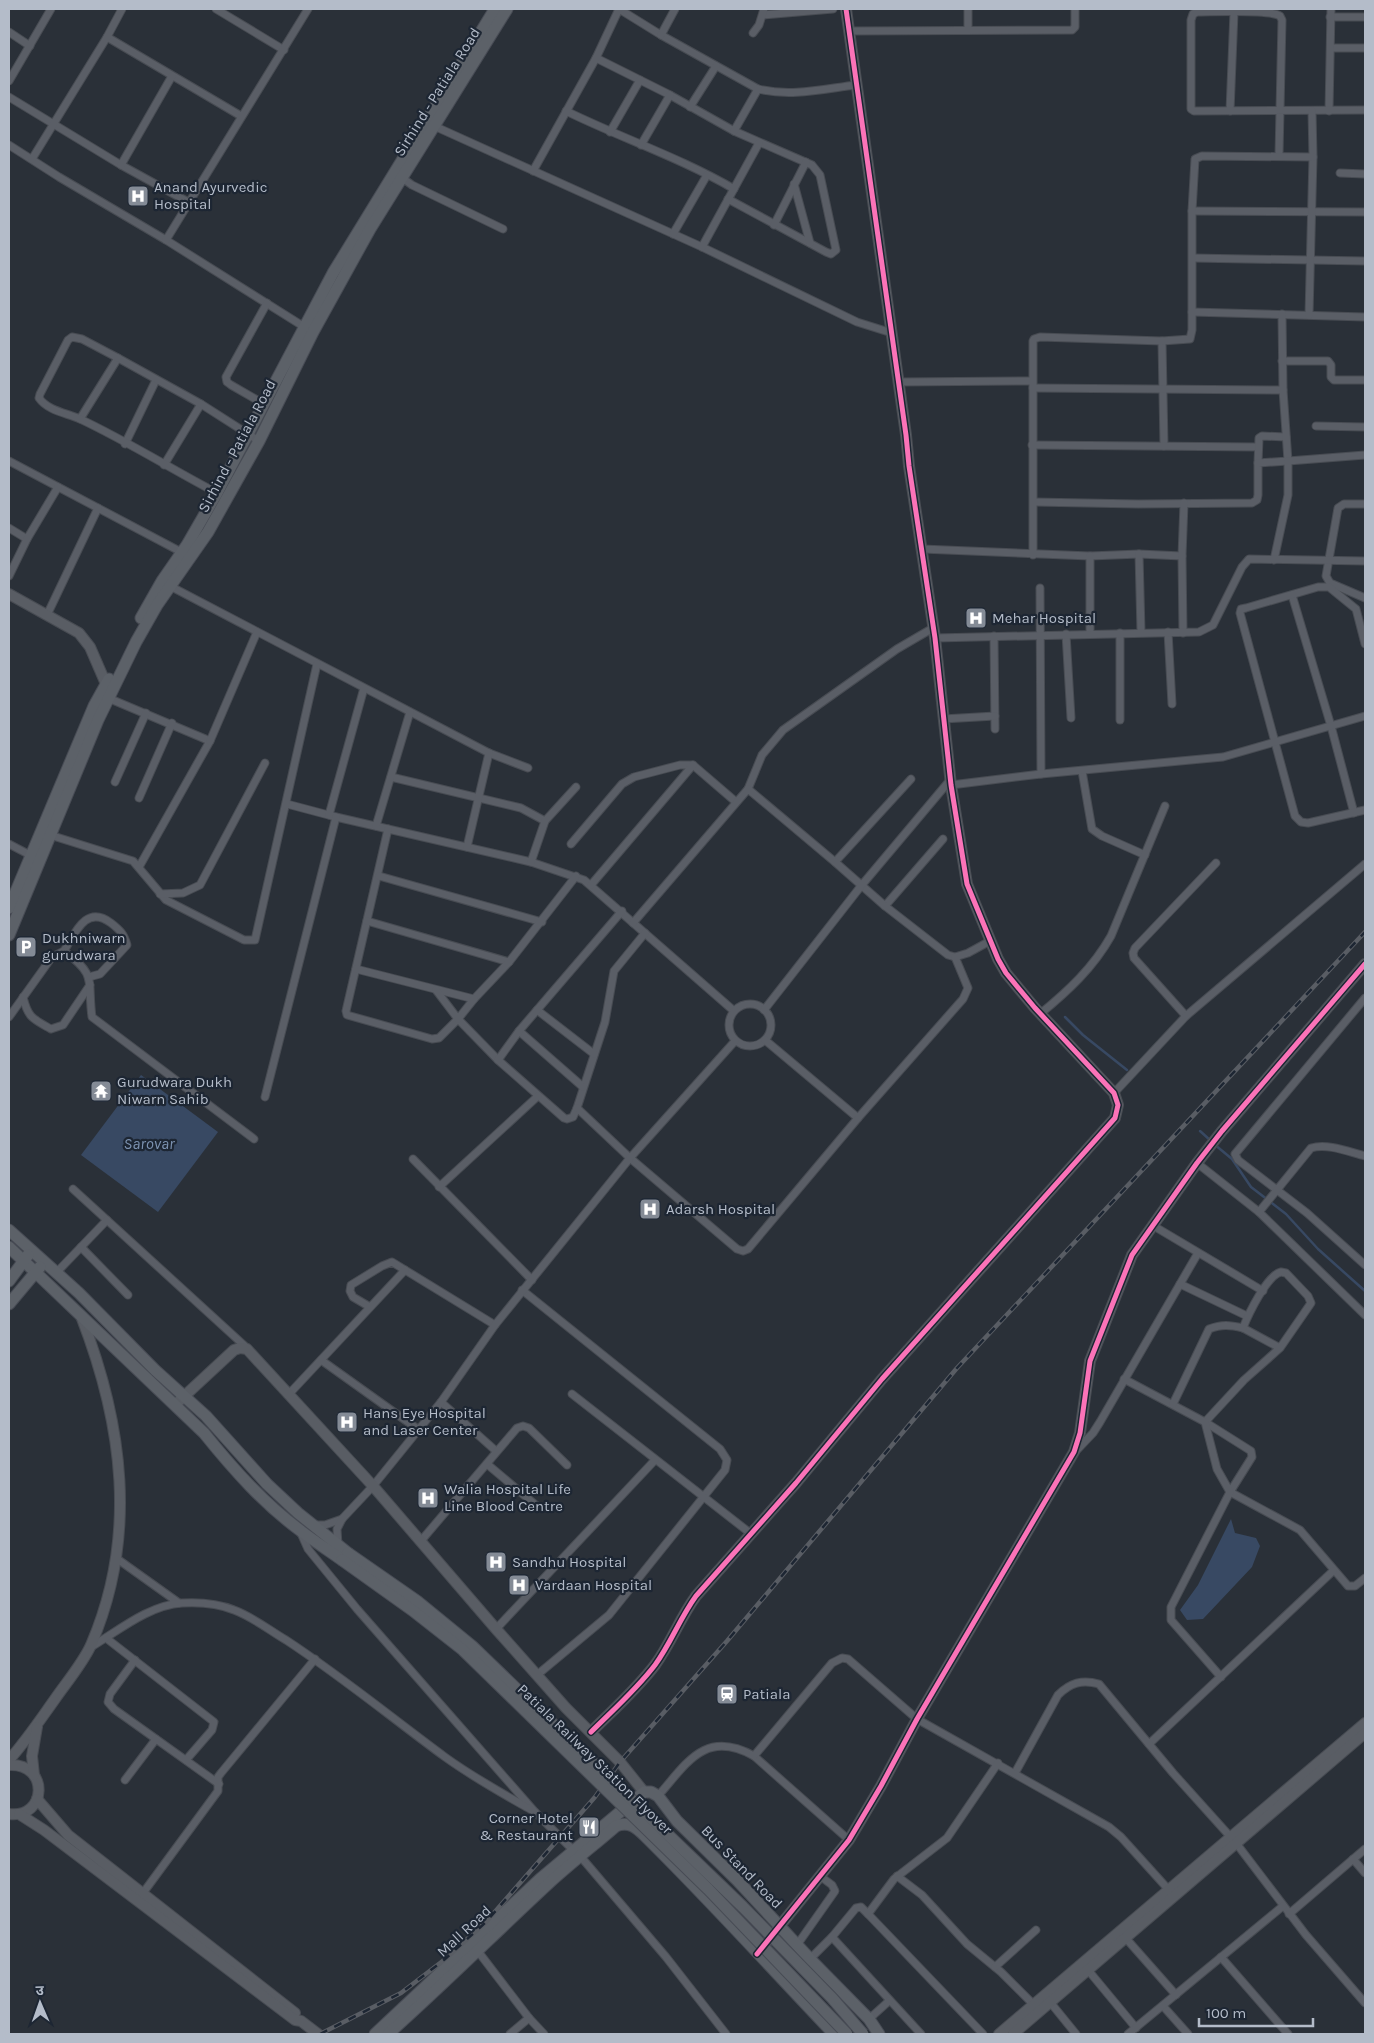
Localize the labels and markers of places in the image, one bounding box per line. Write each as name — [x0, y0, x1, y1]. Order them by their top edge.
place label: Anand Ayurvedic Hospital — [154, 178, 267, 213]
hospital icon: Anand Ayurvedic Hospital — [126, 184, 150, 208]
hospital icon: Mehar Hospital — [964, 606, 988, 630]
place label: Mehar Hospital — [992, 609, 1096, 627]
place label: Dukhniwarn gurudwara — [42, 929, 126, 964]
parking icon: Dukhniwarn gurudwara — [14, 935, 38, 959]
place label: Gurudwara Dukh Niwarn Sahib — [117, 1073, 232, 1108]
temple icon: Gurudwara Dukh Niwarn Sahib — [89, 1079, 113, 1103]
hospital icon: Adarsh Hospital — [638, 1197, 662, 1221]
place label: Adarsh Hospital — [666, 1200, 775, 1218]
place label: Hans Eye Hospital and Laser Center — [363, 1404, 486, 1439]
hospital icon: Hans Eye Hospital and Laser Center — [335, 1410, 359, 1434]
place label: Walia Hospital Life Line Blood Centre — [444, 1480, 571, 1515]
hospital icon: Walia Hospital Life Line Blood Centre — [416, 1486, 440, 1510]
hospital icon: Sandhu Hospital — [484, 1550, 508, 1574]
place label: Sandhu Hospital — [512, 1553, 626, 1571]
hospital icon: Vardaan Hospital — [507, 1573, 531, 1597]
place label: Vardaan Hospital — [535, 1576, 652, 1594]
station icon: Patiala — [715, 1682, 739, 1706]
place label: Patiala — [743, 1685, 790, 1703]
place label: Corner Hotel & Restaurant — [480, 1809, 573, 1844]
restaurant icon: Corner Hotel & Restaurant — [577, 1815, 601, 1839]

